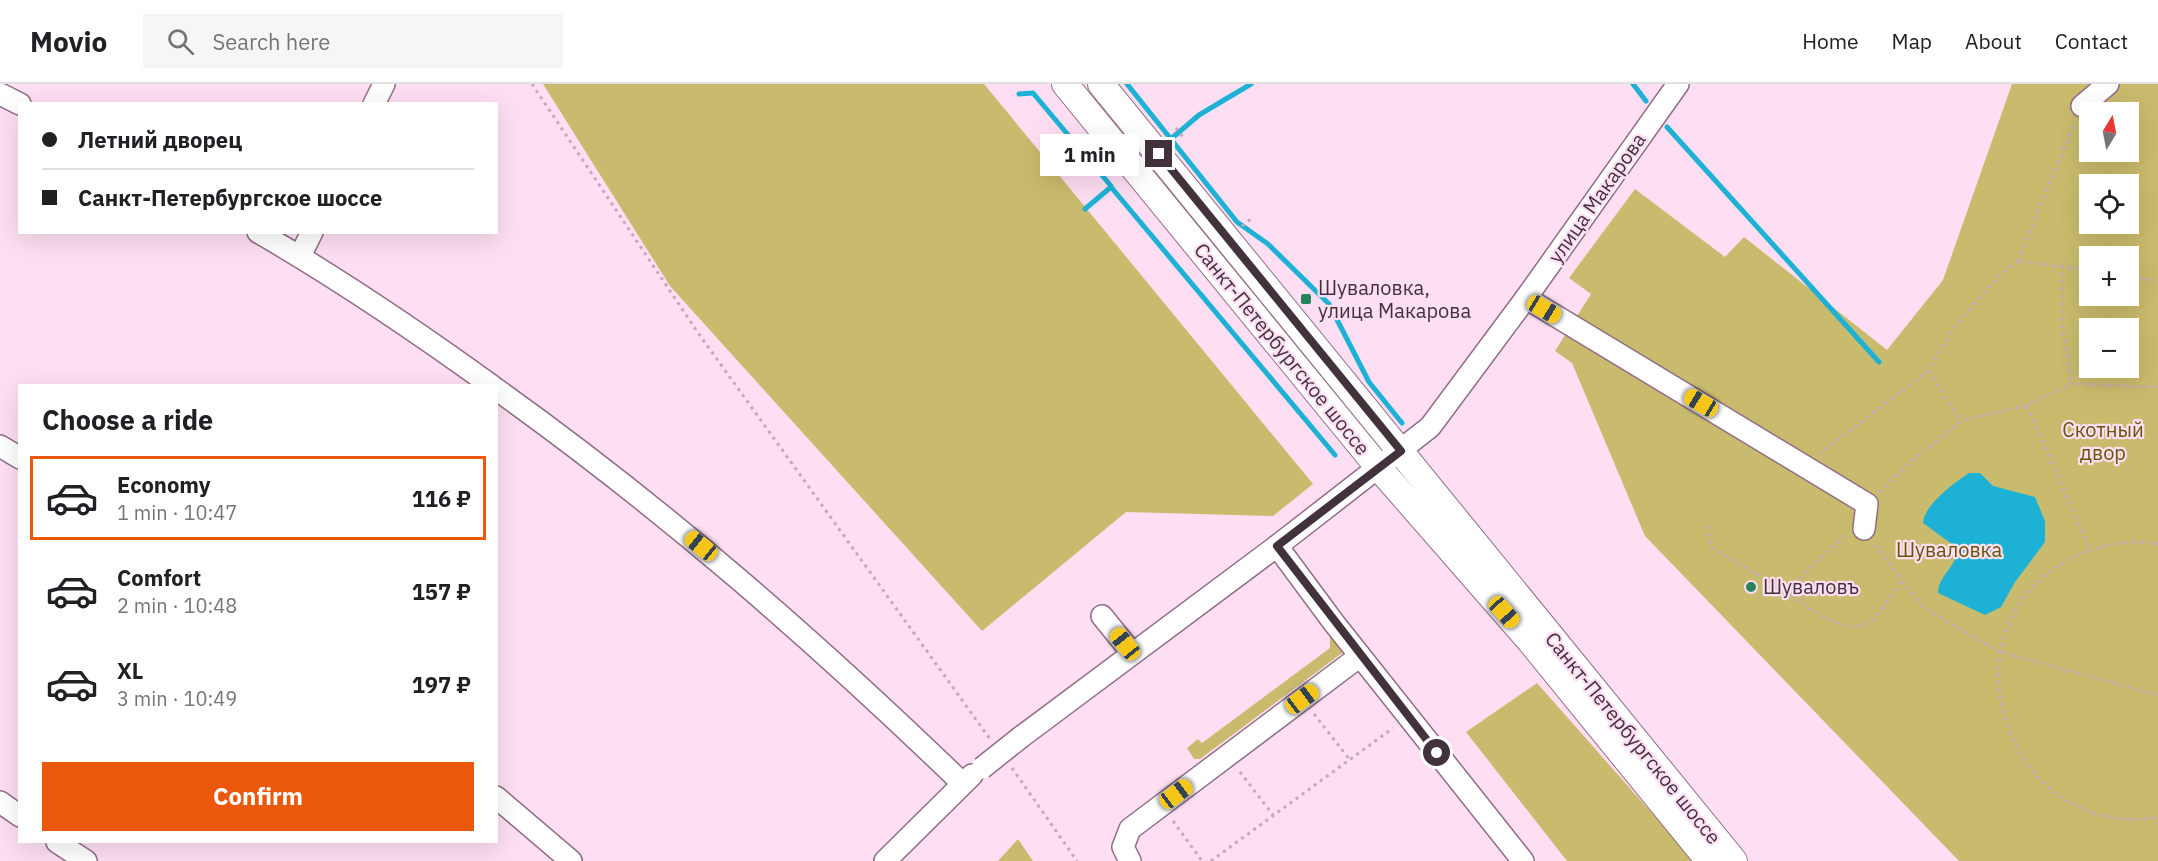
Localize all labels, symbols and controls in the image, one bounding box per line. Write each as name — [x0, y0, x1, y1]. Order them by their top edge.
search box — [143, 14, 563, 68]
text: Movio — [30, 23, 107, 60]
icon: search — [164, 25, 197, 58]
text: Search here — [212, 27, 330, 56]
text: Home — [1802, 27, 1859, 55]
text: Map — [1892, 27, 1932, 55]
text: About — [1965, 27, 2022, 55]
text: Contact — [2055, 27, 2128, 55]
north arrow — [2079, 102, 2139, 162]
map controls — [2079, 102, 2139, 378]
text: Летний дворец — [78, 125, 242, 154]
street label: улица Макарова — [1542, 127, 1652, 268]
callout: 1 min — [1039, 133, 1138, 175]
route end — [1145, 140, 1172, 167]
text: 1 min — [1063, 141, 1116, 168]
button: locate — [2079, 174, 2139, 234]
text: Санкт-Петербургское шоссе — [78, 183, 382, 212]
street label: Санкт-Петербургское шоссе — [1188, 237, 1377, 460]
button: + — [2079, 246, 2139, 306]
place label: Шуваловка, улица Макарова — [1318, 274, 1471, 324]
marker: Шуваловка, улица Макарова — [1299, 292, 1313, 306]
car — [1524, 292, 1564, 326]
button: − — [2079, 318, 2139, 378]
car — [1681, 386, 1721, 420]
text: Choose a ride — [42, 402, 213, 437]
park label: Скотный двор — [2062, 416, 2144, 466]
text: Economy — [117, 470, 211, 499]
icon: car — [45, 471, 99, 525]
text: 116 ₽ — [412, 484, 471, 513]
text: 1 min · 10:47 — [117, 499, 237, 526]
car — [681, 528, 721, 564]
park label: Шуваловка — [1896, 536, 2002, 563]
text: Comfort — [117, 563, 201, 592]
icon: car — [45, 564, 99, 618]
place label: Шуваловъ — [1763, 573, 1859, 600]
text: 157 ₽ — [412, 577, 471, 606]
marker: Шуваловъ — [1744, 580, 1758, 594]
text: 2 min · 10:48 — [117, 592, 237, 619]
car — [1485, 593, 1523, 631]
car — [1107, 624, 1143, 664]
street label: Санкт-Петербургское шоссе — [1539, 626, 1728, 849]
text: XL — [117, 656, 143, 685]
icon: car — [45, 657, 99, 711]
text: 197 ₽ — [412, 670, 471, 699]
car — [1282, 681, 1322, 717]
text: 3 min · 10:49 — [117, 685, 237, 712]
route start — [1423, 739, 1450, 766]
button: Confirm — [42, 762, 474, 831]
car — [1156, 776, 1196, 812]

